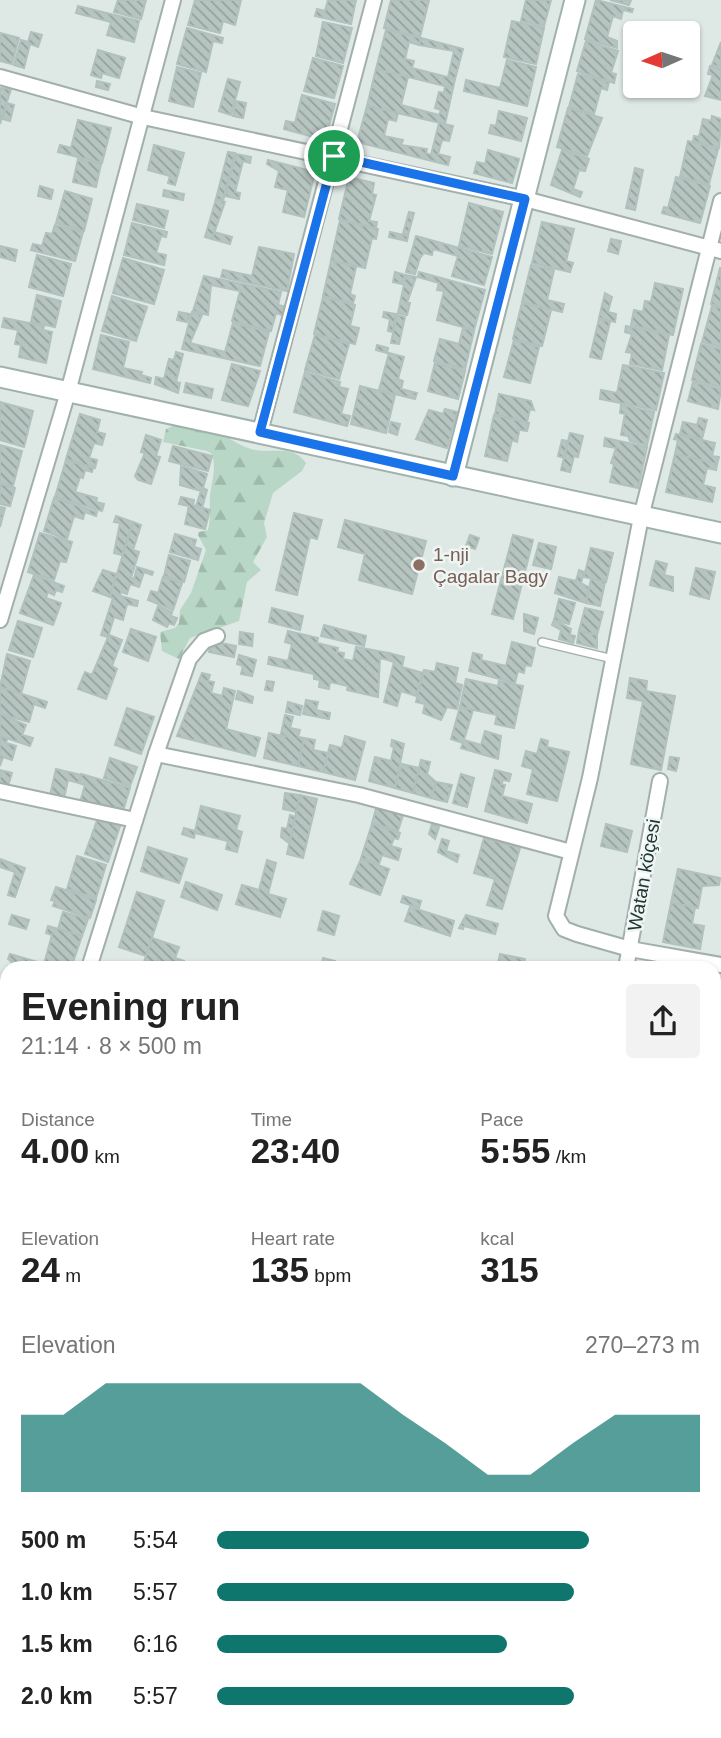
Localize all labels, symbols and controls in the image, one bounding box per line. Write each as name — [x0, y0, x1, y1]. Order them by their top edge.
north arrow — [623, 21, 700, 98]
map controls — [623, 21, 700, 98]
pin — [304, 126, 364, 186]
icon: arrive — [315, 137, 353, 175]
place label: 1-nji Çagalar Bagy — [433, 544, 549, 587]
marker: 1-nji Çagalar Bagy — [411, 557, 427, 573]
street label: Watan köçesi — [624, 817, 664, 933]
button: share — [626, 984, 700, 1058]
text: Evening run — [21, 986, 241, 1028]
text: 21:14 · 8 × 500 m — [21, 1033, 202, 1059]
text: Distance — [21, 1109, 95, 1130]
text: Time — [251, 1109, 292, 1130]
text: Pace — [480, 1109, 524, 1130]
text: 4.00 — [21, 1131, 89, 1170]
text: 23:40 — [251, 1131, 340, 1170]
text: 5:55 — [480, 1131, 550, 1170]
text: km — [89, 1146, 120, 1167]
text: /km — [550, 1146, 586, 1167]
text: Elevation — [21, 1228, 99, 1249]
text: Heart rate — [251, 1228, 335, 1249]
text: kcal — [480, 1228, 514, 1249]
text: 24 — [21, 1250, 60, 1289]
text: 135 — [251, 1250, 309, 1289]
text: 315 — [480, 1250, 539, 1289]
text: m — [60, 1265, 81, 1286]
text: bpm — [309, 1265, 351, 1286]
text: Elevation — [21, 1332, 116, 1358]
text: 270–273 m — [585, 1332, 700, 1358]
text: 500 m — [21, 1527, 86, 1553]
text: 5:54 — [133, 1527, 178, 1553]
text: 1.0 km — [21, 1579, 93, 1605]
text: 5:57 — [133, 1579, 178, 1605]
text: 1.5 km — [21, 1631, 93, 1657]
text: 6:16 — [133, 1631, 178, 1657]
text: 2.0 km — [21, 1683, 93, 1709]
text: 5:57 — [133, 1683, 178, 1709]

